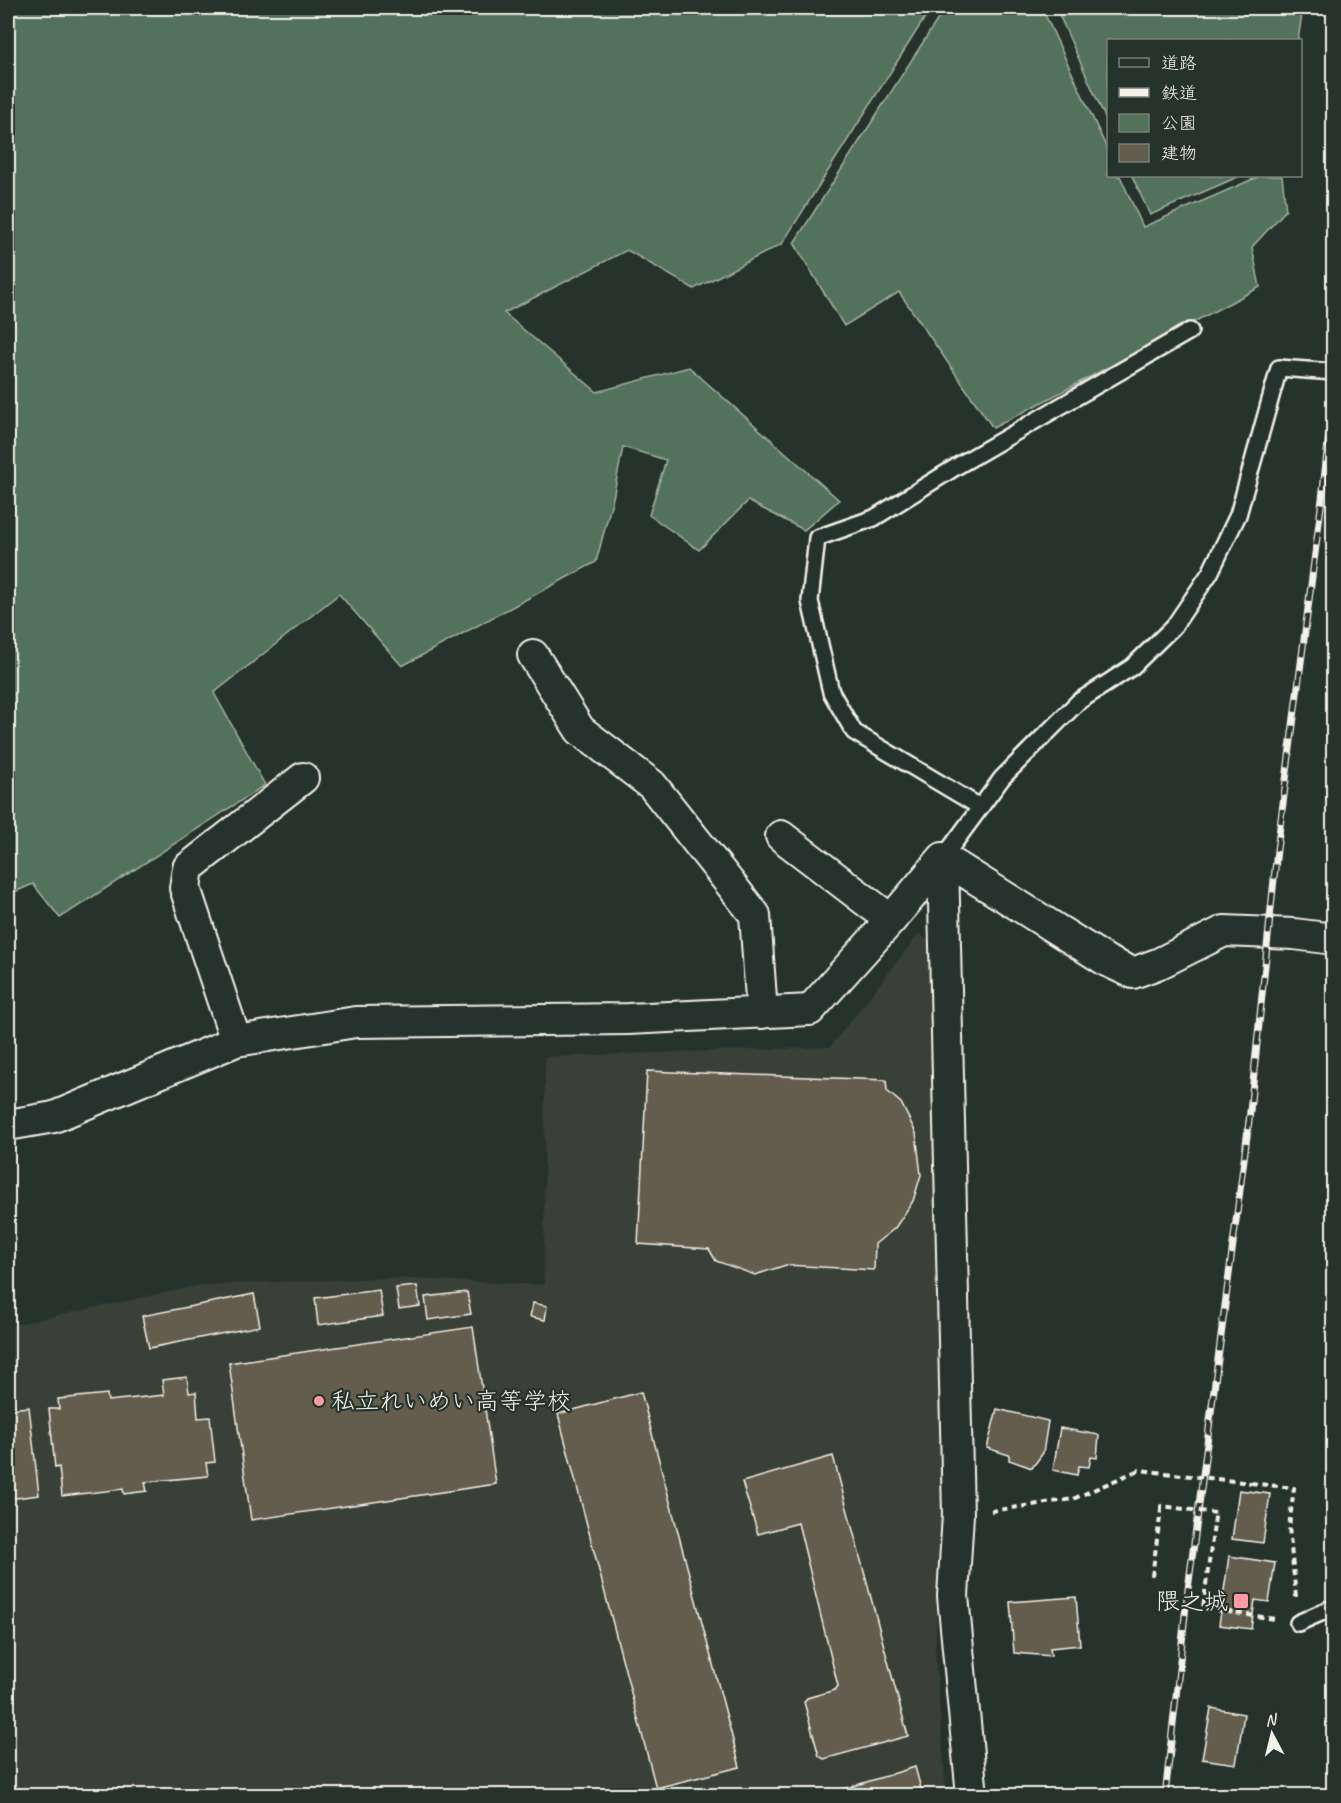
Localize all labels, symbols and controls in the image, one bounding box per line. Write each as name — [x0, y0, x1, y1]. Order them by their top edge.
legend — [1107, 39, 1302, 177]
text: 道路 — [1161, 52, 1197, 74]
text: 鉄道 — [1161, 82, 1197, 104]
text: 公園 — [1161, 112, 1197, 134]
text: 建物 — [1161, 142, 1197, 164]
place label: 私立れいめい高等学校 — [331, 1386, 571, 1416]
marker: 私立れいめい高等学校 — [312, 1394, 326, 1408]
place label: 隈之城 — [1156, 1586, 1228, 1616]
marker: 隈之城 — [1232, 1592, 1250, 1610]
north arrow — [1242, 1704, 1302, 1764]
text: N — [1264, 1709, 1279, 1731]

